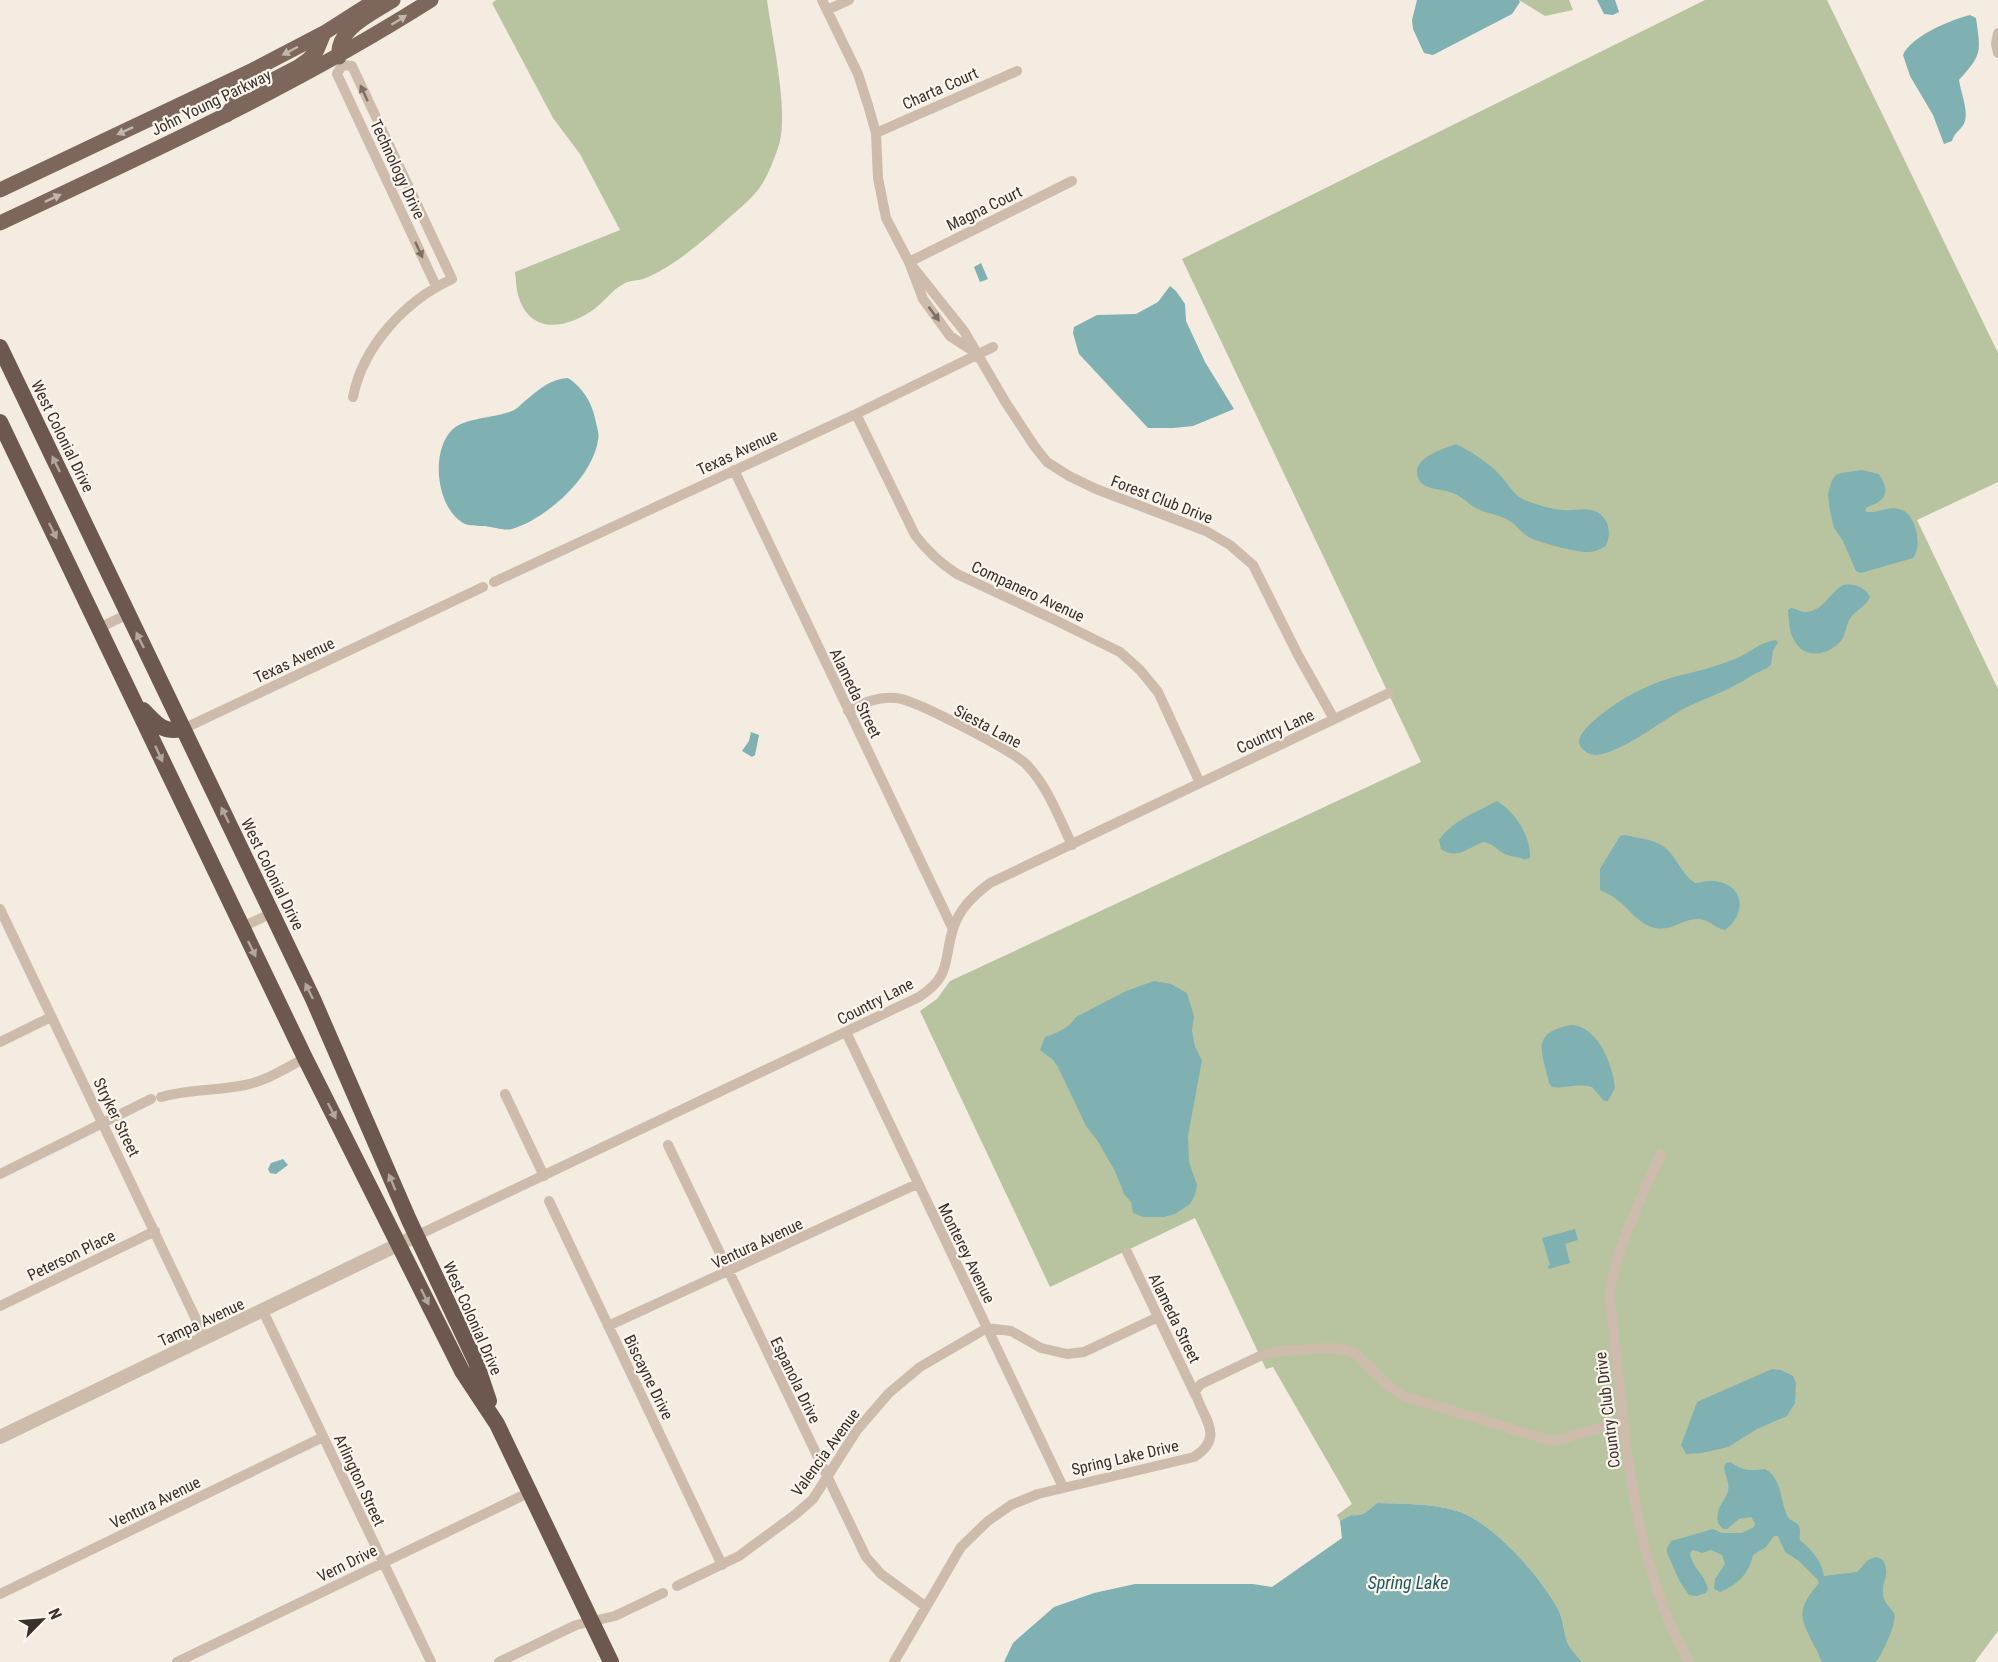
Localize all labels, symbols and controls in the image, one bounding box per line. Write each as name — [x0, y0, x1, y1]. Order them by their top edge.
one-way arrow — [391, 15, 407, 26]
one-way arrow — [281, 46, 298, 56]
street label: Charta Court — [900, 63, 981, 114]
street label: John Young Parkway — [148, 65, 275, 140]
one-way arrow — [360, 84, 369, 101]
street label: Technology Drive — [366, 116, 429, 222]
one-way arrow — [116, 126, 133, 135]
street label: Magna Court — [943, 182, 1025, 235]
one-way arrow — [44, 193, 62, 203]
one-way arrow — [415, 242, 424, 259]
one-way arrow — [928, 307, 940, 322]
street label: West Colonial Drive — [27, 377, 98, 495]
street label: Texas Avenue — [694, 426, 781, 479]
one-way arrow — [51, 455, 60, 472]
street label: Forest Club Drive — [1108, 471, 1215, 528]
one-way arrow — [48, 523, 57, 540]
street label: Companero Avenue — [968, 557, 1087, 626]
one-way arrow — [136, 631, 145, 648]
street label: Texas Avenue — [251, 634, 338, 687]
street label: Alameda Street — [826, 646, 885, 741]
street label: Siesta Lane — [951, 701, 1025, 752]
street label: Country Lane — [1233, 705, 1317, 758]
one-way arrow — [155, 745, 164, 762]
one-way arrow — [220, 807, 230, 824]
street label: West Colonial Drive — [237, 815, 308, 933]
one-way arrow — [248, 940, 257, 957]
street label: Country Lane — [834, 974, 917, 1029]
one-way arrow — [305, 983, 314, 1000]
street label: Stryker Street — [89, 1075, 144, 1160]
one-way arrow — [327, 1102, 337, 1119]
one-way arrow — [387, 1173, 397, 1191]
street label: Monterey Avenue — [934, 1200, 999, 1306]
street label: Ventura Avenue — [709, 1214, 806, 1273]
street label: Peterson Place — [24, 1226, 118, 1285]
street label: West Colonial Drive — [439, 1258, 506, 1378]
street label: Alameda Street — [1145, 1271, 1204, 1366]
one-way arrow — [421, 1288, 430, 1305]
street label: Tampa Avenue — [155, 1294, 247, 1351]
street label: Biscayne Drive — [620, 1332, 677, 1423]
street label: Espanola Drive — [767, 1334, 825, 1426]
street label: Country Club Drive — [1591, 1351, 1624, 1469]
street label: Valencia Avenue — [787, 1405, 864, 1500]
street label: Arlington Street — [330, 1432, 389, 1529]
street label: Spring Lake Drive — [1070, 1436, 1181, 1479]
street label: Ventura Avenue — [107, 1472, 204, 1533]
street label: Vern Drive — [314, 1541, 380, 1586]
water label: Spring Lake — [1368, 1572, 1448, 1593]
north arrow — [12, 1590, 72, 1650]
text: N — [44, 1605, 66, 1622]

